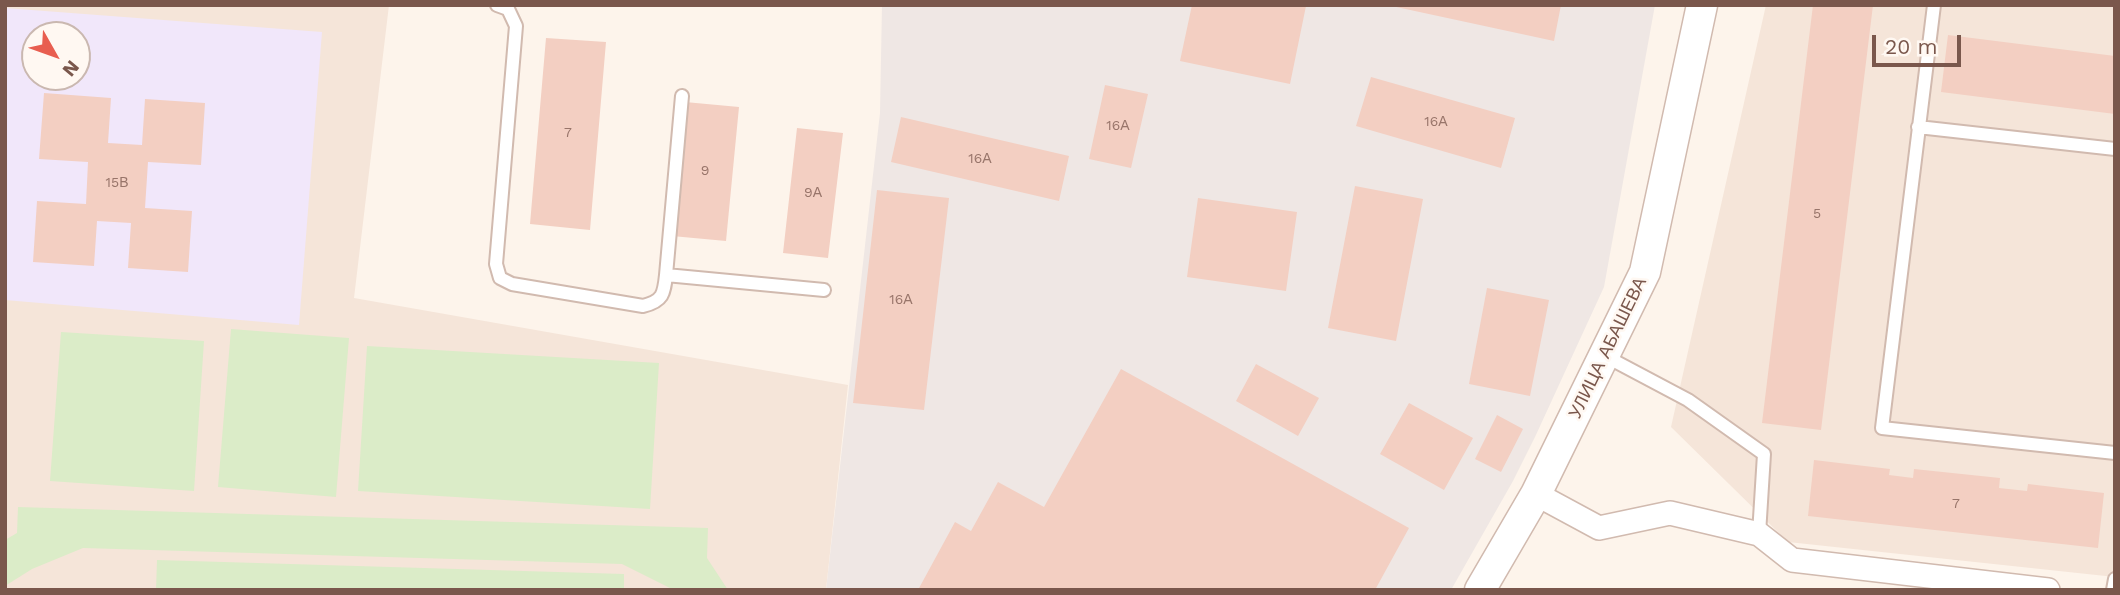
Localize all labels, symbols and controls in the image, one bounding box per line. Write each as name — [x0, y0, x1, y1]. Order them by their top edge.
north arrow — [21, 21, 91, 91]
scale bar — [1875, 21, 1964, 65]
text: 20 m — [1885, 34, 1937, 59]
text: N — [58, 56, 84, 81]
house number: 16А — [1424, 114, 1448, 130]
house number: 16А — [1106, 118, 1130, 134]
house number: 7 — [564, 125, 572, 141]
house number: 16А — [968, 151, 992, 167]
house number: 9 — [701, 163, 709, 179]
house number: 15В — [106, 175, 128, 191]
house number: 9А — [804, 185, 822, 201]
house number: 5 — [1813, 206, 1821, 222]
street label: УЛИЦА АБАШЕВА — [1564, 274, 1652, 422]
house number: 16А — [889, 292, 913, 308]
house number: 7 — [1952, 496, 1960, 512]

